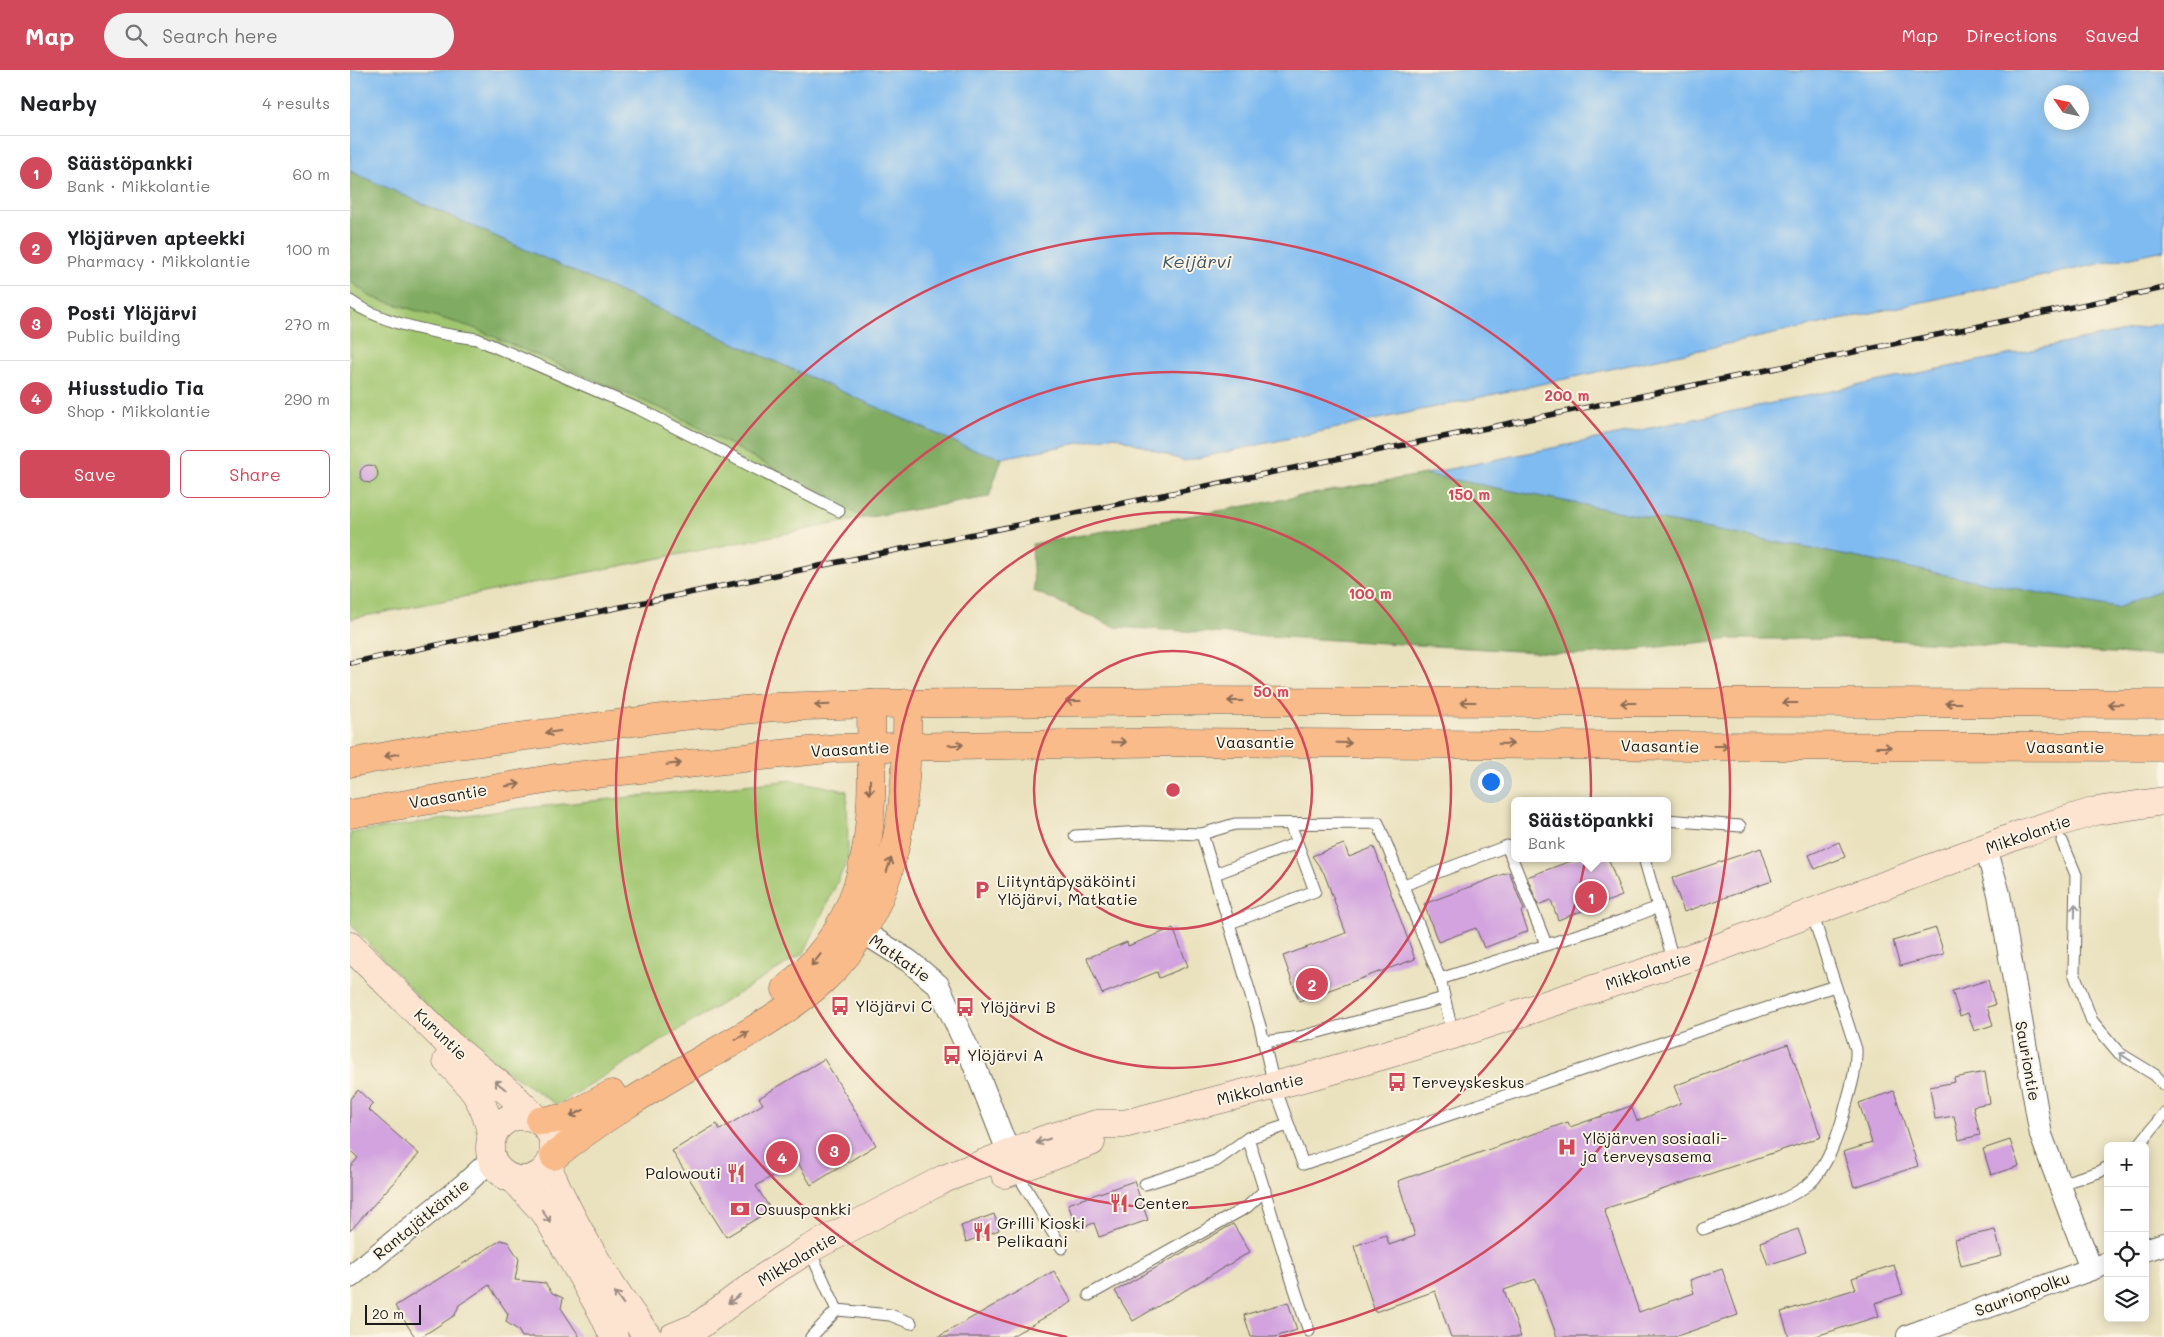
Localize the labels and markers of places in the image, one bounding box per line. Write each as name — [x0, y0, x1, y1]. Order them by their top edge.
centre of rings — [1164, 781, 1182, 799]
place label: Liityntäpysäköinti Ylöjärvi, Matkatie — [997, 870, 1138, 909]
pin: 1 — [1575, 878, 1607, 916]
parking icon: Liityntäpysäköinti Ylöjärvi, Matkatie — [971, 879, 993, 901]
pin: 2 — [1296, 965, 1328, 1003]
bus stop icon: Ylöjärvi C — [829, 995, 851, 1017]
place label: Ylöjärvi C — [855, 995, 932, 1016]
bus stop icon: Ylöjärvi B — [954, 996, 976, 1018]
place label: Ylöjärvi B — [980, 996, 1056, 1017]
bus stop icon: Ylöjärvi A — [941, 1044, 963, 1066]
place label: Ylöjärvi A — [967, 1044, 1044, 1065]
bus stop icon: Terveyskeskus — [1386, 1071, 1408, 1093]
place label: Terveyskeskus — [1412, 1071, 1525, 1092]
place label: Ylöjärven sosiaali- ja terveysasema — [1580, 1127, 1727, 1166]
pin: 3 — [818, 1131, 850, 1169]
hospital icon: Ylöjärven sosiaali- ja terveysasema — [1556, 1136, 1578, 1158]
pin: 4 — [766, 1138, 798, 1176]
place label: Palowouti — [645, 1162, 721, 1183]
restaurant icon: Palowouti — [725, 1162, 747, 1184]
restaurant icon: Center — [1108, 1192, 1130, 1214]
place label: Center — [1134, 1192, 1189, 1213]
bank icon: Osuuspankki — [729, 1198, 751, 1220]
place label: Osuuspankki — [755, 1198, 851, 1219]
place label: Grilli Kioski Pelikaani — [997, 1212, 1085, 1251]
restaurant icon: Grilli Kioski Pelikaani — [971, 1221, 993, 1243]

